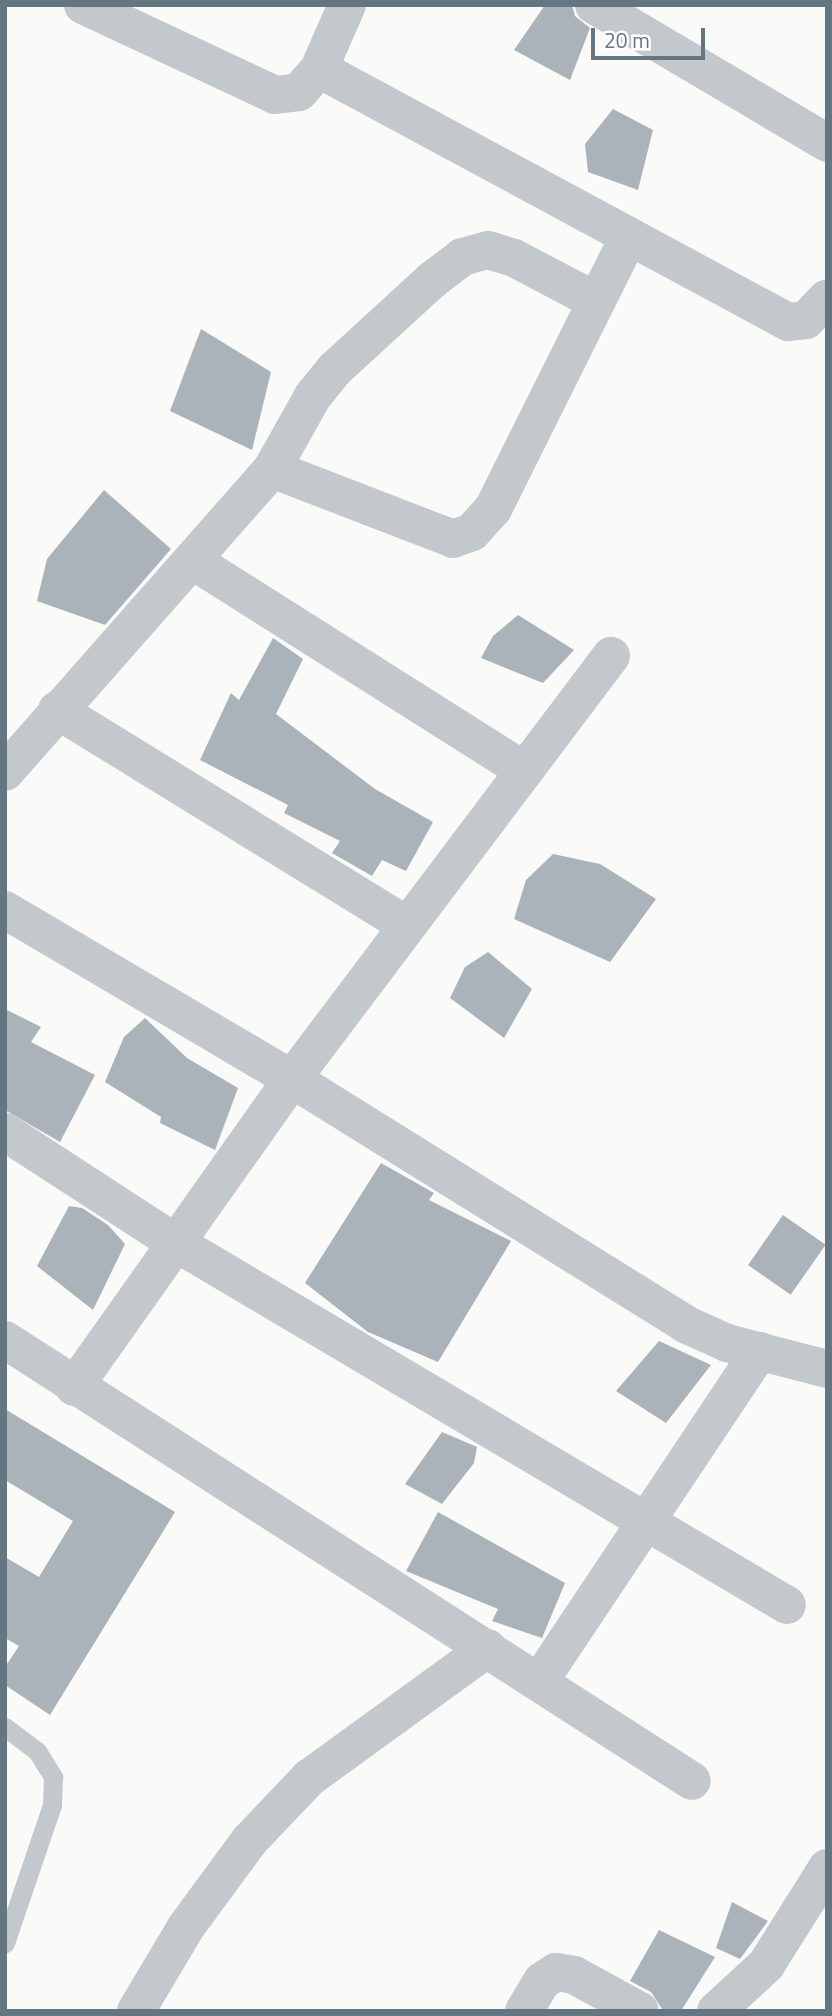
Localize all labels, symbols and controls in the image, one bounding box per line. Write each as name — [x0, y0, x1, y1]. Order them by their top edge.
scale bar — [594, 14, 708, 58]
text: 20 m — [604, 24, 650, 56]

